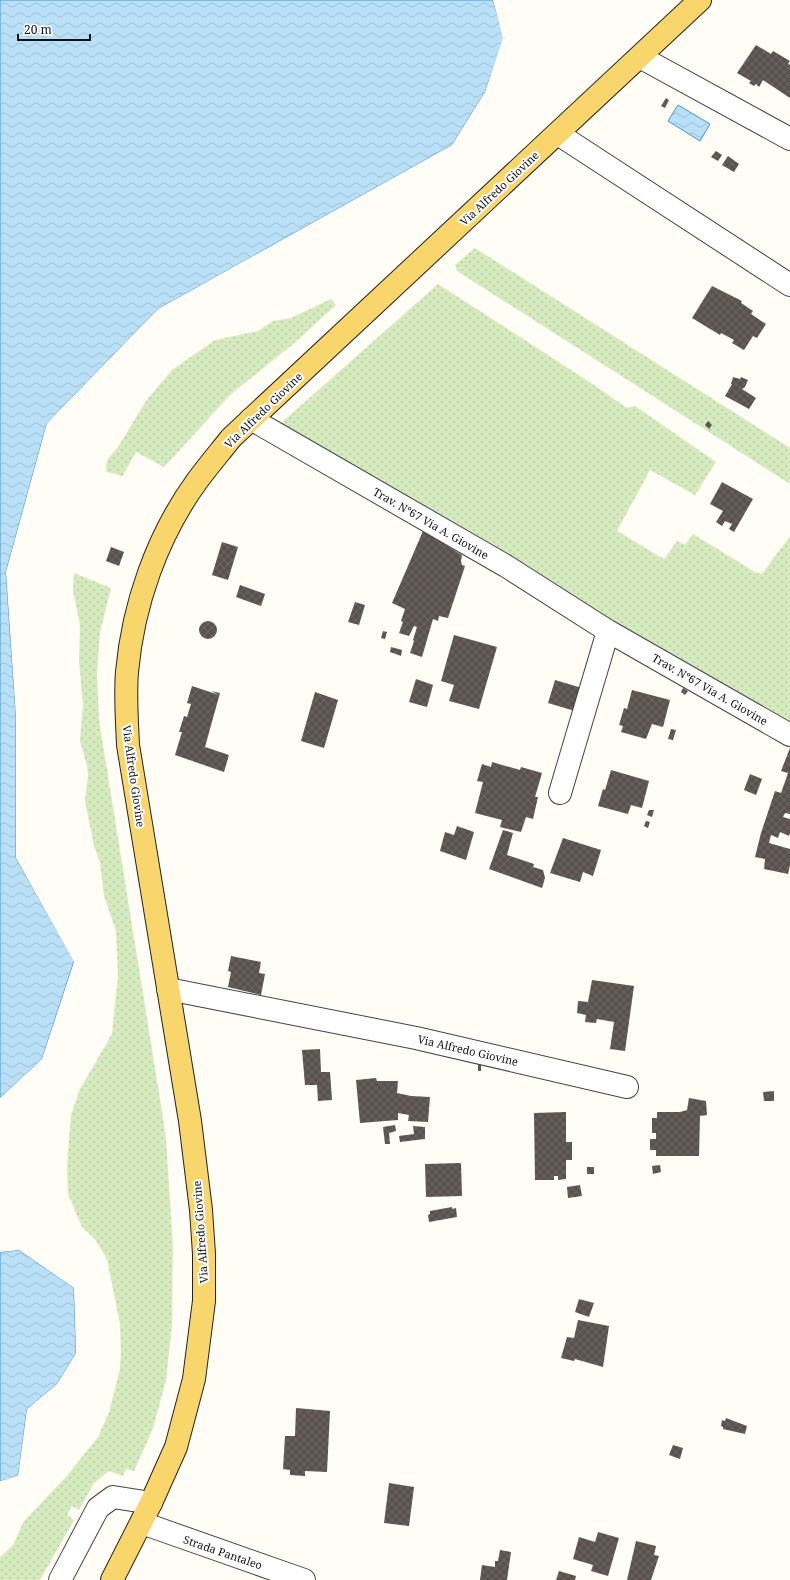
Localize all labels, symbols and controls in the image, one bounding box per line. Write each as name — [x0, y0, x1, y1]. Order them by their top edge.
scale bar — [18, 16, 90, 42]
text: 20 m — [24, 21, 52, 38]
street label: Via Alfredo Giovine — [456, 147, 542, 229]
street label: Via Alfredo Giovine — [221, 369, 305, 451]
street label: Trav. N°67 Via A. Giovine — [371, 484, 492, 562]
street label: Trav. N°67 Via A. Giovine — [650, 650, 771, 728]
street label: Via Alfredo Giovine — [119, 724, 149, 828]
street label: Via Alfredo Giovine — [416, 1031, 520, 1069]
street label: Via Alfredo Giovine — [189, 1180, 211, 1284]
street label: Strada Pantaleo — [182, 1531, 264, 1573]

